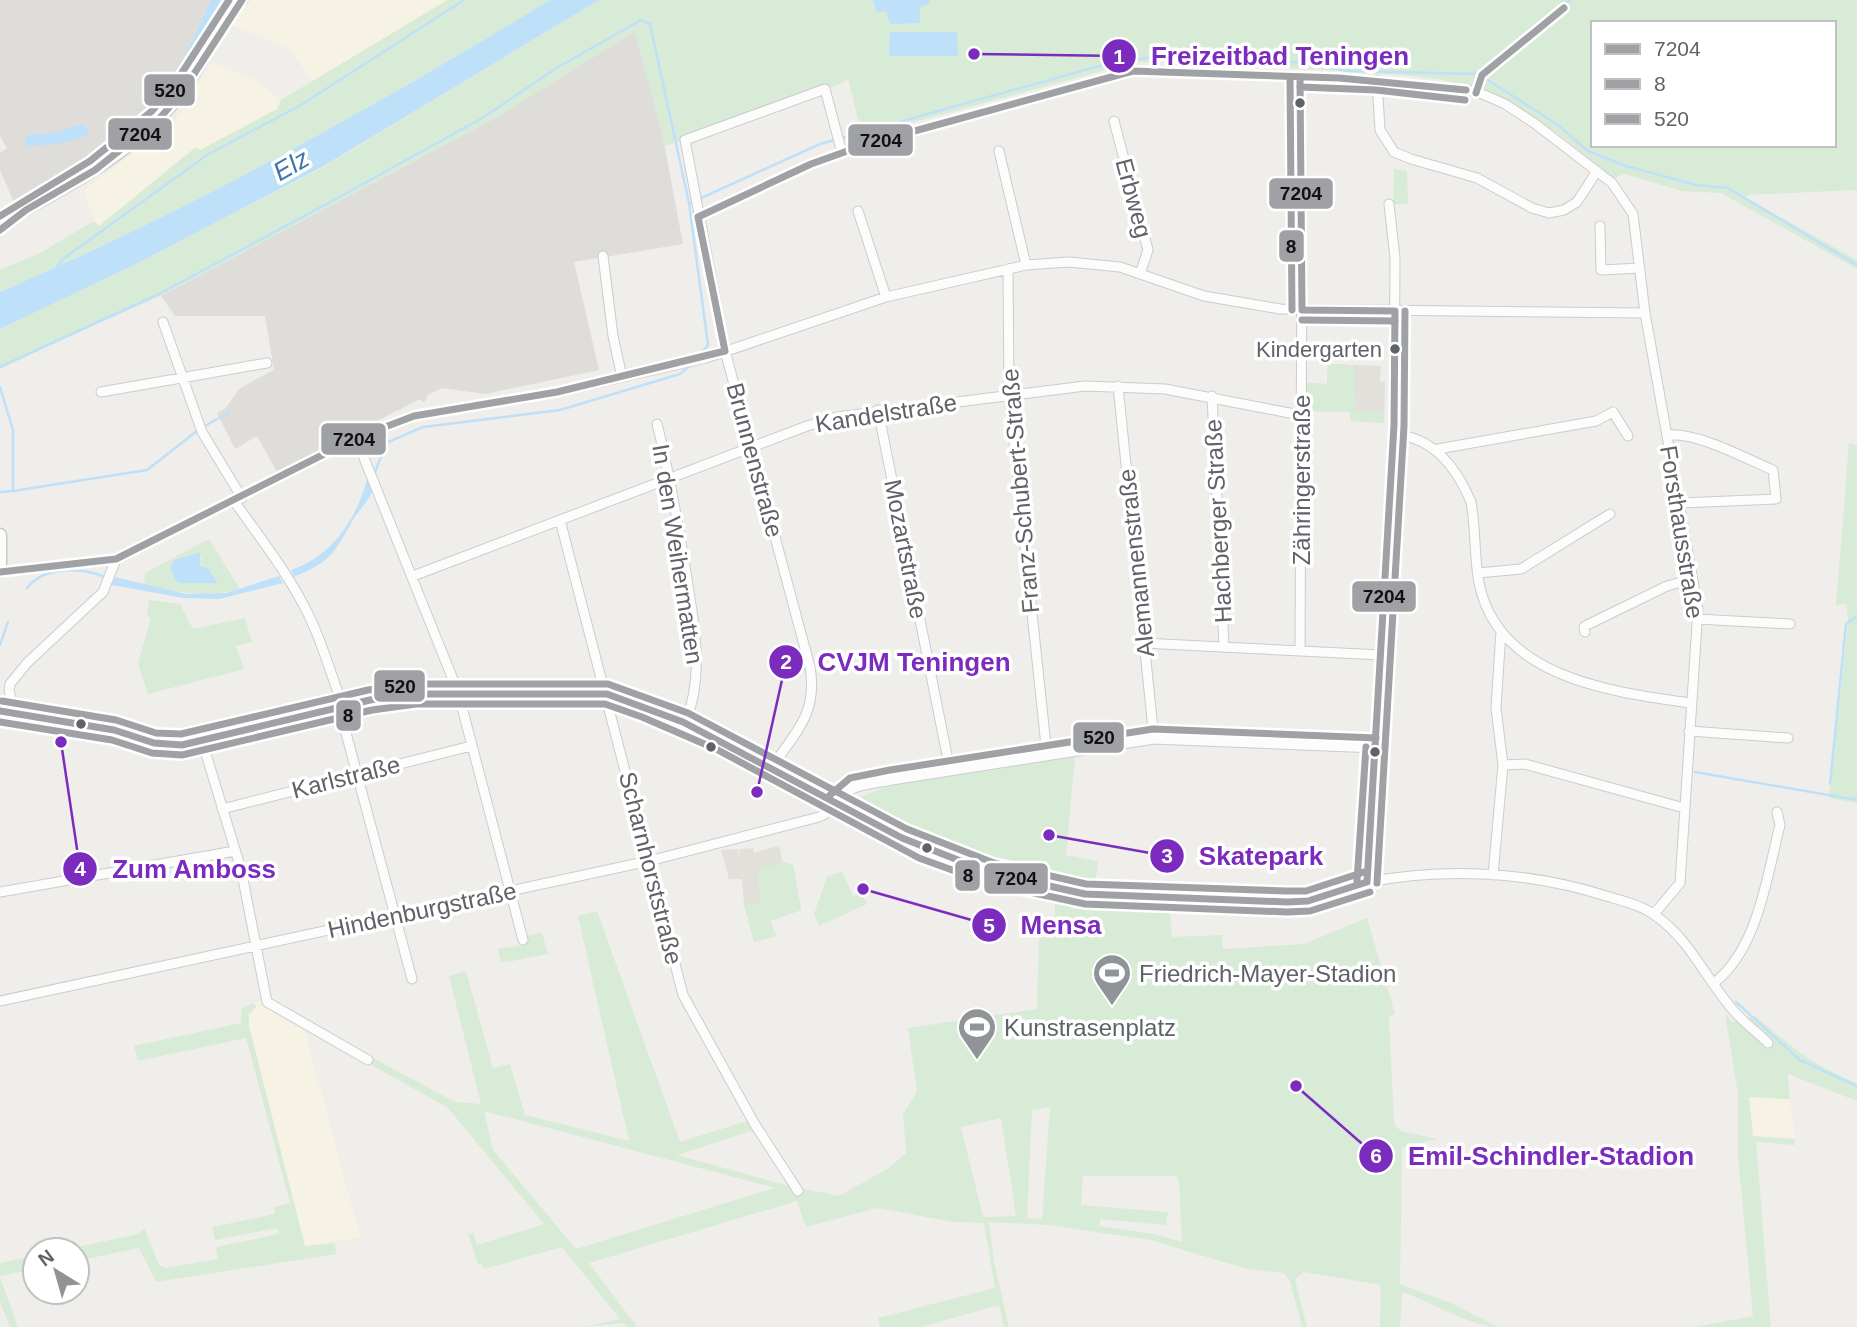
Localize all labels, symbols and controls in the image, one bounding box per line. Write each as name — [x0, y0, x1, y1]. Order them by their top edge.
legend — [1591, 21, 1836, 147]
callout: Freizeitbad Teningen — [1102, 33, 1423, 80]
text: 7204 — [1654, 37, 1701, 60]
text: Freizeitbad Teningen — [1151, 41, 1409, 71]
text: 1 — [1113, 45, 1125, 68]
text: 8 — [1654, 72, 1666, 95]
line badge: 520 — [143, 73, 196, 107]
text: 520 — [154, 80, 186, 101]
unlabelled marker — [1293, 96, 1307, 110]
text: 520 — [1654, 107, 1689, 130]
line badge: 7204 — [107, 117, 173, 151]
line badge: 7204 — [847, 123, 914, 157]
text: 7204 — [119, 124, 162, 145]
text: 7204 — [860, 130, 903, 151]
water label: Elz — [268, 143, 314, 187]
street label: Erbweg — [1110, 155, 1158, 241]
line badge: 7204 — [1268, 177, 1334, 210]
text: 7204 — [1280, 183, 1323, 204]
line badge: 8 — [1278, 229, 1305, 263]
text: 8 — [1286, 236, 1296, 257]
place label: Kindergarten — [1256, 337, 1382, 362]
marker: Kindergarten — [1388, 342, 1402, 356]
street label: Franz-Schubert-Straße — [996, 368, 1044, 614]
street label: Brunnenstraße — [721, 380, 789, 540]
street label: Kandelstraße — [813, 389, 959, 437]
street label: Zähringerstraße — [1288, 395, 1315, 565]
street label: Hachberger Straße — [1199, 418, 1237, 624]
line badge: 7204 — [320, 422, 387, 456]
text: 7204 — [333, 429, 376, 450]
street label: In den Weihermatten — [647, 442, 709, 666]
street label: Forsthausstraße — [1655, 444, 1709, 620]
street label: Alemannenstraße — [1113, 467, 1159, 659]
street label: Mozartstraße — [879, 477, 933, 621]
line badge: 7204 — [1351, 580, 1417, 613]
text: 7204 — [1363, 586, 1406, 607]
callout: CVJM Teningen — [768, 638, 1024, 685]
text: CVJM Teningen — [817, 647, 1011, 677]
text: 2 — [780, 650, 792, 673]
line badge: 520 — [373, 669, 426, 703]
text: 520 — [384, 676, 416, 697]
line badge: 8 — [335, 699, 362, 732]
text: 8 — [343, 705, 353, 726]
unlabelled marker — [74, 717, 88, 731]
line badge: 520 — [1072, 721, 1125, 754]
text: 520 — [1083, 727, 1115, 748]
unlabelled marker — [704, 740, 718, 754]
unlabelled marker — [1368, 745, 1382, 759]
street label: Karlstraße — [289, 751, 403, 803]
street label: Scharnhorststraße — [614, 769, 688, 967]
callout: Skatepark — [1150, 833, 1337, 880]
unlabelled marker — [920, 841, 934, 855]
text: Skatepark — [1199, 841, 1324, 871]
text: 3 — [1161, 844, 1173, 867]
callout: Zum Amboss — [63, 845, 290, 892]
text: Zum Amboss — [112, 854, 276, 884]
text: 4 — [74, 857, 86, 880]
line badge: 8 — [954, 859, 981, 892]
line badge: 7204 — [983, 862, 1049, 895]
text: 8 — [963, 865, 973, 886]
text: 7204 — [995, 868, 1038, 889]
street label: Hindenburgstraße — [325, 877, 519, 943]
callout: Mensa — [971, 902, 1115, 949]
text: Mensa — [1021, 910, 1102, 940]
text: 5 — [983, 914, 995, 937]
sports icon: Friedrich-Mayer-Stadion — [1091, 952, 1133, 1007]
place label: Friedrich-Mayer-Stadion — [1139, 960, 1396, 987]
sports icon: Kunstrasenplatz — [956, 1006, 998, 1061]
place label: Kunstrasenplatz — [1004, 1014, 1176, 1041]
callout: Emil-Schindler-Stadion — [1359, 1132, 1708, 1179]
text: Emil-Schindler-Stadion — [1408, 1141, 1694, 1171]
text: 6 — [1370, 1144, 1382, 1167]
north arrow — [21, 1236, 91, 1306]
text: N — [34, 1245, 58, 1270]

